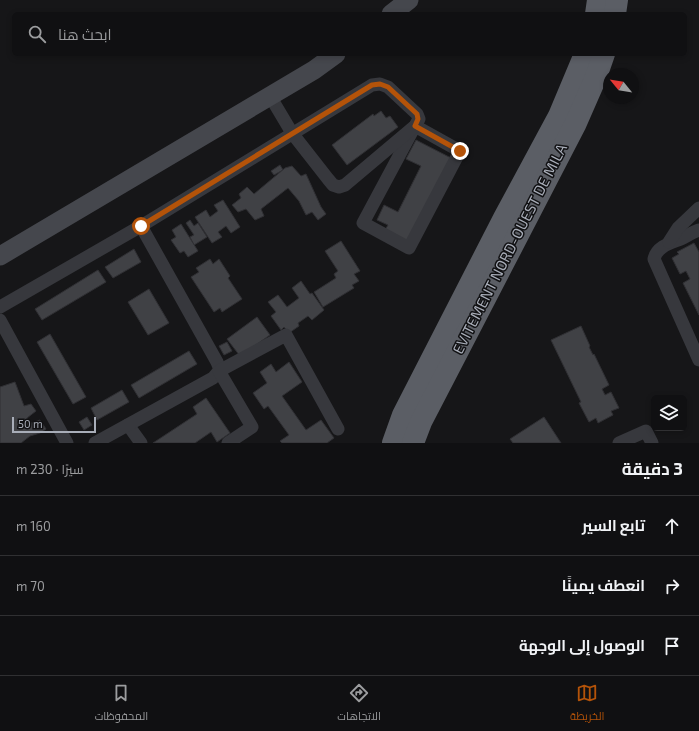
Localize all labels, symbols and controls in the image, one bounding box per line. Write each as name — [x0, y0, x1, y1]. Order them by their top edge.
search box — [12, 12, 687, 56]
icon: search — [26, 23, 48, 45]
text: ابحث هنا — [58, 25, 111, 43]
north arrow — [603, 68, 639, 104]
street label: EVITEMENT NORD-OUEST DE MILA — [448, 140, 570, 357]
route end — [451, 142, 469, 160]
route start — [132, 217, 150, 235]
map controls — [651, 395, 687, 431]
button: layers — [651, 395, 687, 431]
scale bar — [12, 415, 96, 434]
text: 50 m — [18, 417, 43, 430]
text: 3 دقيقة — [622, 458, 683, 478]
text: سيرًا · 230 m — [16, 461, 84, 477]
icon: ahead — [661, 515, 683, 537]
text: تابع السير — [582, 516, 645, 534]
text: 160 m — [16, 518, 51, 534]
icon: right — [661, 575, 683, 597]
text: انعطف يمينًا — [562, 576, 645, 594]
text: 70 m — [16, 578, 45, 594]
icon: arrive — [661, 635, 683, 657]
text: الوصول إلى الوجهة — [519, 636, 645, 654]
tab: المحفوظات — [95, 682, 148, 726]
tab: الاتجاهات — [337, 682, 381, 726]
tab: الخريطة — [570, 682, 604, 726]

